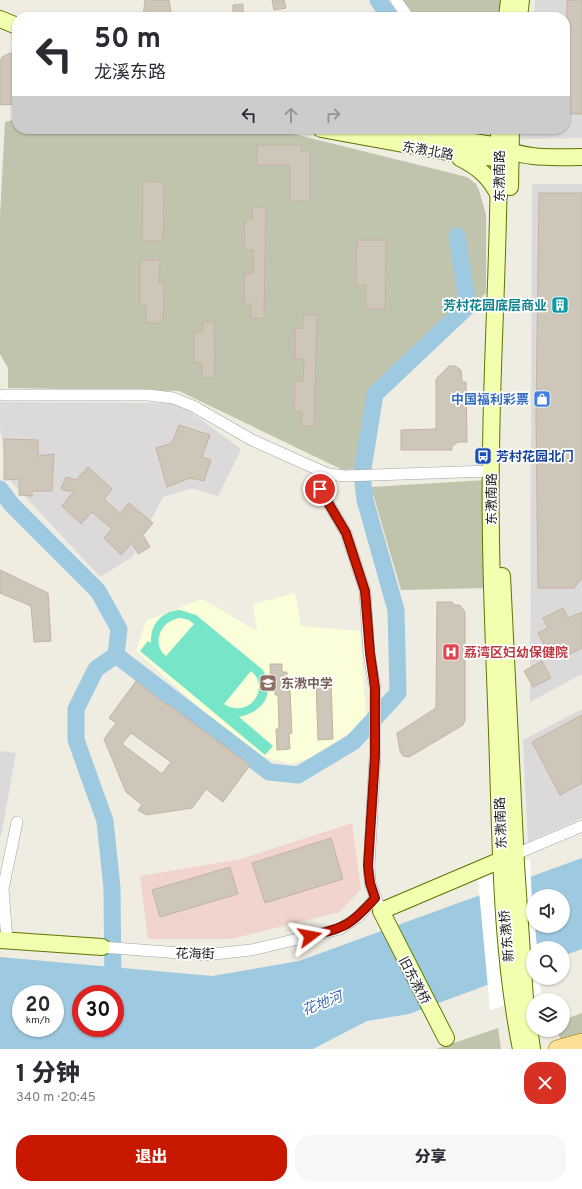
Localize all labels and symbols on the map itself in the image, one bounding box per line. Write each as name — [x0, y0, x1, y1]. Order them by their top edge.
street label: 东漖北路 — [401, 139, 455, 164]
street label: 东漖南路 — [492, 150, 509, 202]
building icon: 芳村花园底层商业 — [550, 295, 570, 315]
place label: 芳村花园底层商业 — [443, 298, 547, 315]
shop icon: 中国福利彩票 — [532, 389, 552, 409]
place label: 中国福利彩票 — [451, 392, 529, 409]
bus stop icon: 芳村花园北门 — [473, 446, 493, 466]
place label: 芳村花园北门 — [496, 449, 574, 466]
pin — [303, 472, 337, 506]
street label: 东漖南路 — [484, 473, 501, 525]
hospital icon: 荔湾区妇幼保健院 — [441, 642, 461, 662]
place label: 荔湾区妇幼保健院 — [464, 645, 568, 662]
school or university icon: 东漖中学 — [258, 673, 278, 693]
place label: 东漖中学 — [281, 676, 333, 693]
street label: 东漖南路 — [492, 797, 511, 849]
street label: 新东漖桥 — [497, 909, 518, 963]
position arrow — [289, 915, 331, 957]
street label: 花海街 — [175, 946, 215, 963]
street label: 旧东漖桥 — [394, 954, 433, 1008]
speed limit sign: 30 — [72, 985, 124, 1037]
water label: 花地河 — [300, 988, 348, 1020]

